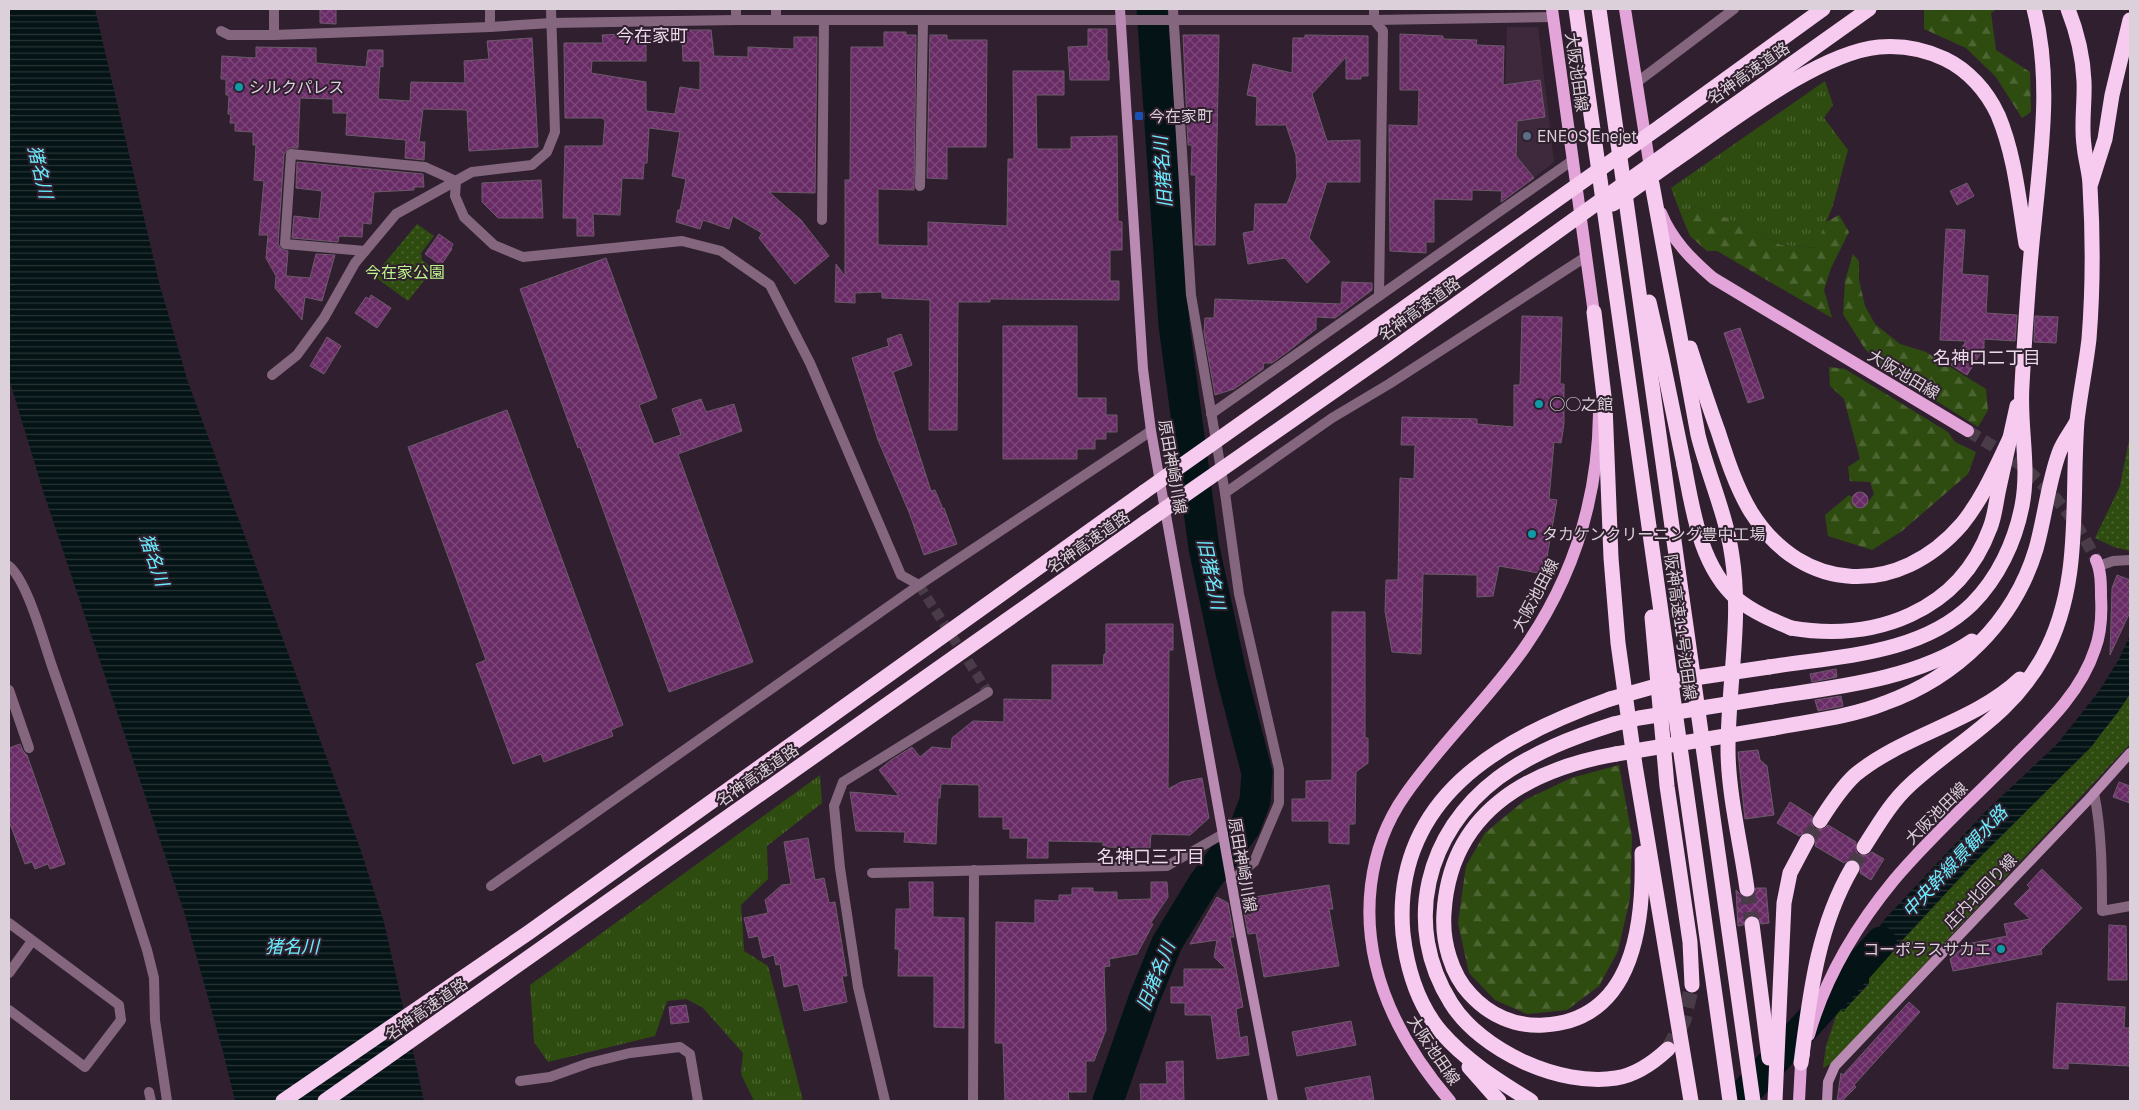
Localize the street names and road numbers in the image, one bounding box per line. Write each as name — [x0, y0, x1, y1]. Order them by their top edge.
street label: 大阪池田線 — [1562, 31, 1592, 113]
street label: 名神高速道路 — [1703, 37, 1793, 109]
street label: 名神高速道路 — [1374, 273, 1464, 345]
street label: 大阪池田線 — [1865, 345, 1943, 403]
street label: 原田神崎川線 — [1155, 418, 1191, 516]
street label: 名神高速道路 — [1043, 506, 1133, 578]
street label: 阪神高速11号池田線 — [1661, 553, 1701, 701]
street label: 大阪池田線 — [1507, 555, 1563, 635]
street label: 名神高速道路 — [712, 739, 802, 811]
street label: 大阪池田線 — [1901, 778, 1971, 848]
street label: 原田神崎川線 — [1225, 816, 1261, 914]
street label: 庄内北回り線 — [1939, 850, 2021, 932]
street label: 名神高速道路 — [381, 973, 471, 1045]
street label: 大阪池田線 — [1403, 1011, 1465, 1089]

